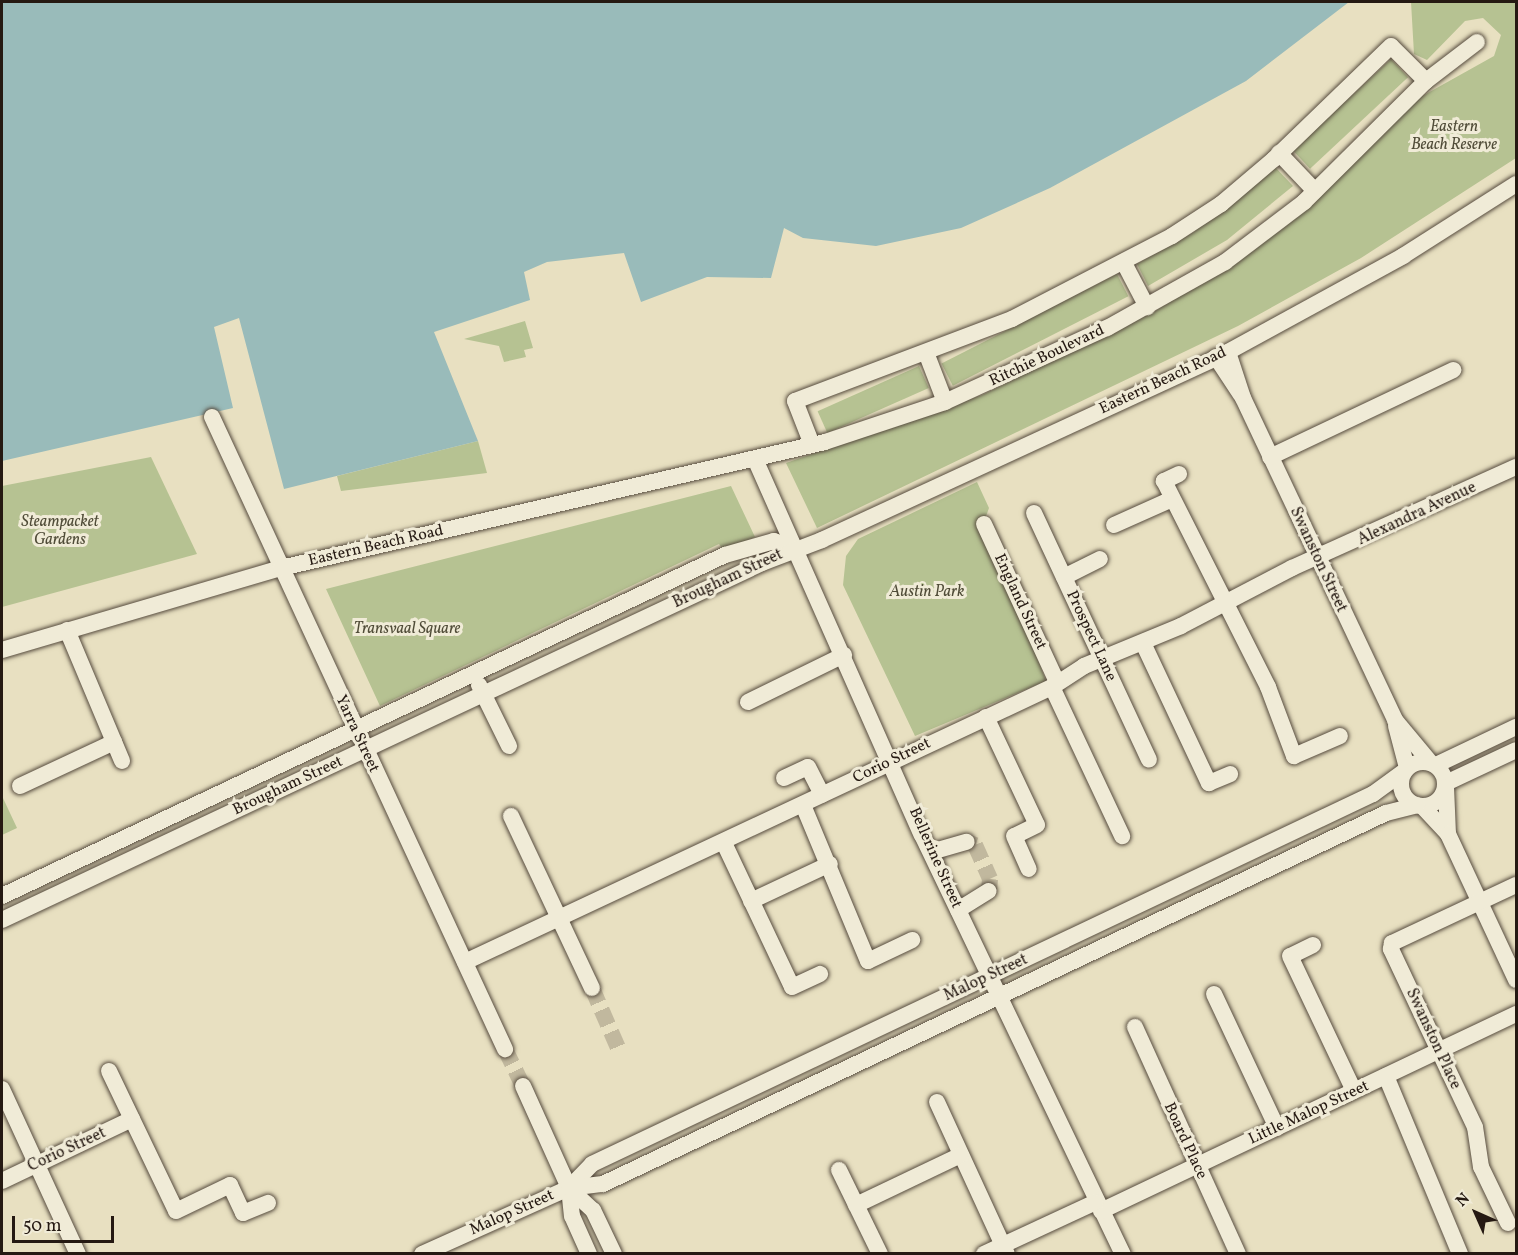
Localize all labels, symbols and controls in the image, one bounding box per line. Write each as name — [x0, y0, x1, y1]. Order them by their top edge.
park label: Eastern Beach Reserve — [1411, 117, 1497, 155]
street label: Ritchie Boulevard — [986, 321, 1108, 391]
street label: Eastern Beach Road — [1096, 343, 1230, 419]
street label: Alexandra Avenue — [1355, 478, 1479, 550]
street label: Swanston Street — [1285, 504, 1351, 616]
park label: Steampacket Gardens — [21, 512, 99, 550]
street label: Eastern Beach Road — [307, 521, 445, 571]
street label: Brougham Street — [670, 545, 786, 613]
street label: England Street — [989, 551, 1051, 653]
park label: Austin Park — [890, 582, 964, 602]
street label: Prospect Lane — [1062, 587, 1120, 685]
park label: Transvaal Square — [354, 619, 460, 639]
street label: Yarra Street — [331, 692, 383, 776]
street label: Corio Street — [850, 734, 934, 788]
street label: Brougham Street — [230, 752, 346, 820]
street label: Bellerine Street — [904, 805, 966, 911]
street label: Malop Street — [941, 950, 1031, 1006]
street label: Swanston Place — [1401, 986, 1465, 1092]
street label: Little Malop Street — [1246, 1077, 1372, 1149]
street label: Board Place — [1159, 1100, 1211, 1182]
street label: Corio Street — [25, 1124, 109, 1176]
north arrow — [1446, 1183, 1506, 1243]
street label: Malop Street — [467, 1186, 557, 1240]
text: N — [1451, 1188, 1475, 1212]
scale bar — [15, 1204, 117, 1242]
text: 50 m — [23, 1214, 62, 1239]

